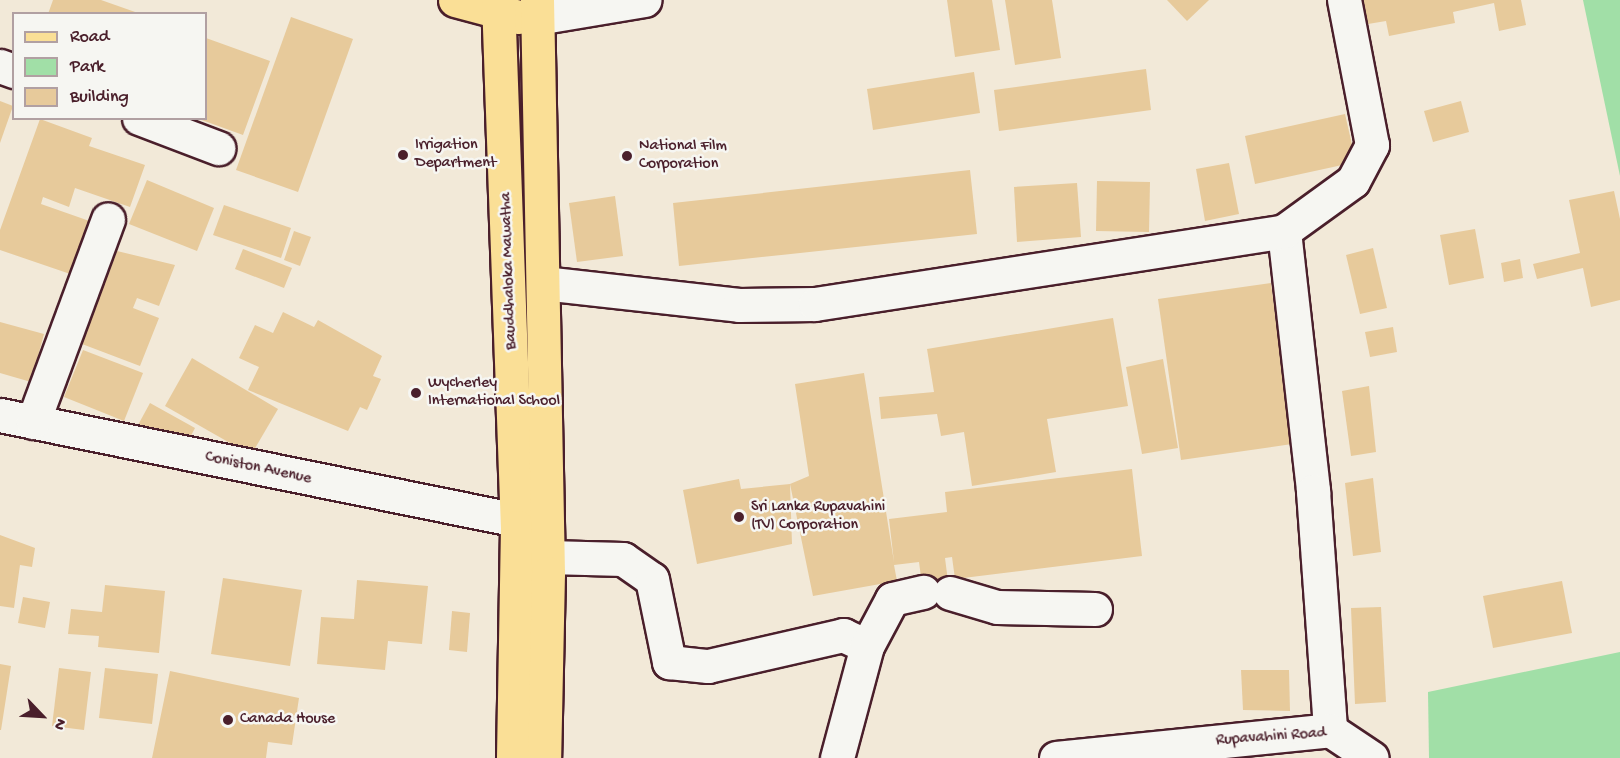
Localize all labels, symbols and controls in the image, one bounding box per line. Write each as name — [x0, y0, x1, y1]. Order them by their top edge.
legend — [12, 12, 207, 120]
text: Road — [70, 27, 109, 48]
text: Park — [70, 57, 104, 78]
text: Building — [70, 87, 129, 108]
place label: Irrigation Department — [415, 136, 496, 174]
place label: National Film Corporation — [639, 137, 727, 175]
marker: Irrigation Department — [396, 148, 410, 162]
marker: National Film Corporation — [620, 149, 634, 163]
street label: Bauddhaloka Mawatha — [498, 192, 522, 350]
place label: Wycherley International School — [428, 374, 560, 412]
marker: Wycherley International School — [409, 386, 423, 400]
street label: Coniston Avenue — [203, 448, 313, 490]
place label: Sri Lanka Rupavahini (TV) Corporation — [751, 498, 885, 536]
marker: Sri Lanka Rupavahini (TV) Corporation — [732, 510, 746, 524]
north arrow — [12, 686, 72, 746]
place label: Canada House — [240, 710, 335, 730]
marker: Canada House — [221, 713, 235, 727]
text: N — [48, 715, 70, 733]
street label: Rupavahini Road — [1215, 725, 1327, 751]

